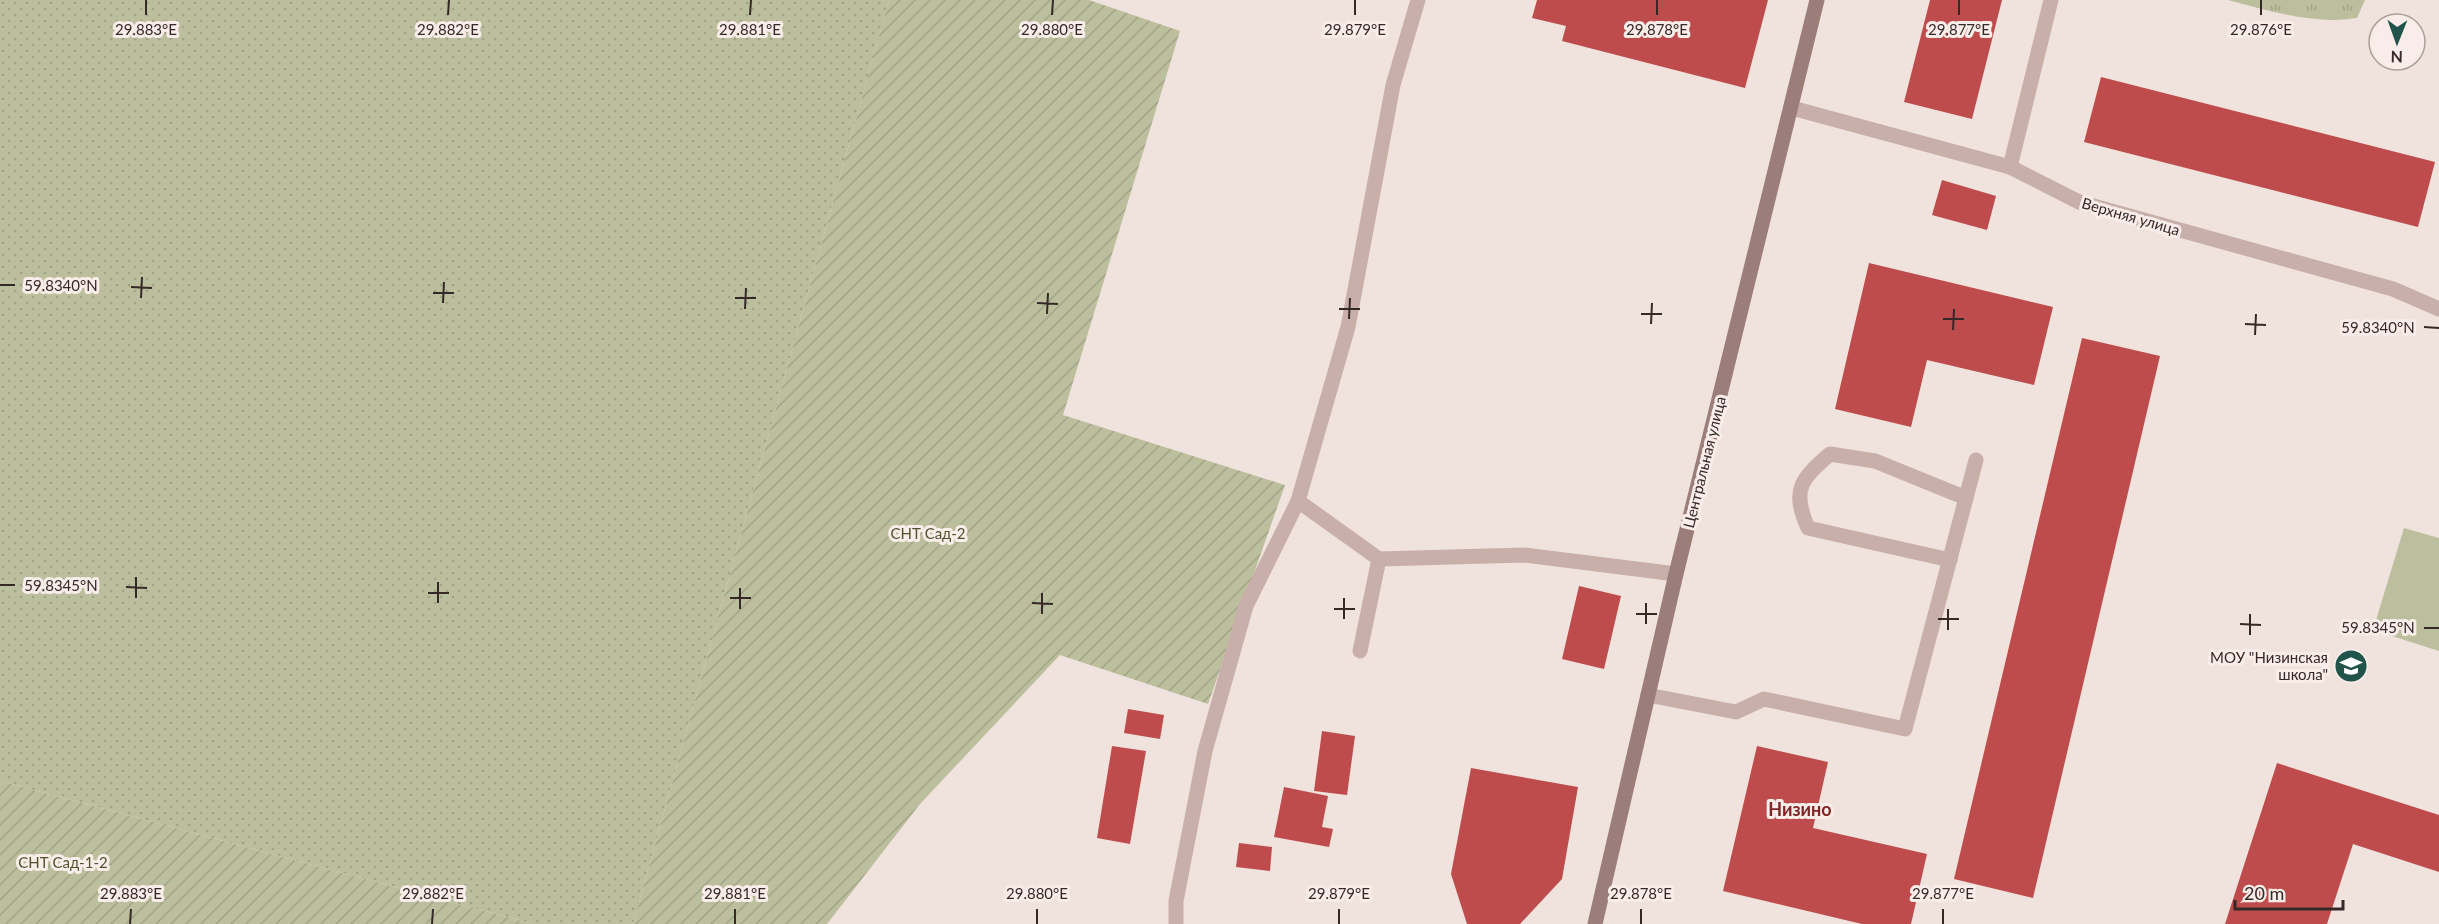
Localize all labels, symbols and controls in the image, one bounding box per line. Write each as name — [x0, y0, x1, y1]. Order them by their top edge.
north arrow — [2367, 12, 2427, 72]
text: 29.883°E — [115, 20, 177, 38]
text: 29.882°E — [417, 20, 479, 38]
text: 29.881°E — [719, 20, 781, 38]
text: 29.880°E — [1021, 20, 1083, 38]
text: 29.879°E — [1324, 20, 1386, 38]
text: 29.878°E — [1626, 20, 1688, 38]
text: 29.877°E — [1928, 20, 1990, 38]
text: 29.876°E — [2230, 20, 2292, 38]
text: N — [2390, 48, 2403, 67]
street label: Верхняя улица — [2080, 193, 2182, 239]
text: 59.8340°N — [24, 276, 98, 294]
text: 59.8340°N — [2341, 318, 2415, 336]
street label: Центральная улица — [1679, 394, 1729, 530]
park label: СНТ Сад-2 — [890, 524, 966, 542]
text: 59.8345°N — [24, 576, 98, 594]
text: 59.8345°N — [2341, 618, 2415, 636]
place label: МОУ "Низинская школа" — [2210, 648, 2328, 683]
school or university icon: МОУ "Низинская школа" — [2333, 648, 2369, 684]
district label: Низино — [1768, 798, 1832, 820]
park label: СНТ Сад-1-2 — [18, 853, 108, 871]
scale bar — [2235, 873, 2343, 911]
text: 20 m — [2244, 882, 2284, 904]
text: 29.883°E — [100, 884, 162, 902]
text: 29.882°E — [402, 884, 464, 902]
text: 29.881°E — [704, 884, 766, 902]
text: 29.880°E — [1006, 884, 1068, 902]
text: 29.879°E — [1308, 884, 1370, 902]
text: 29.878°E — [1610, 884, 1672, 902]
text: 29.877°E — [1912, 884, 1974, 902]

